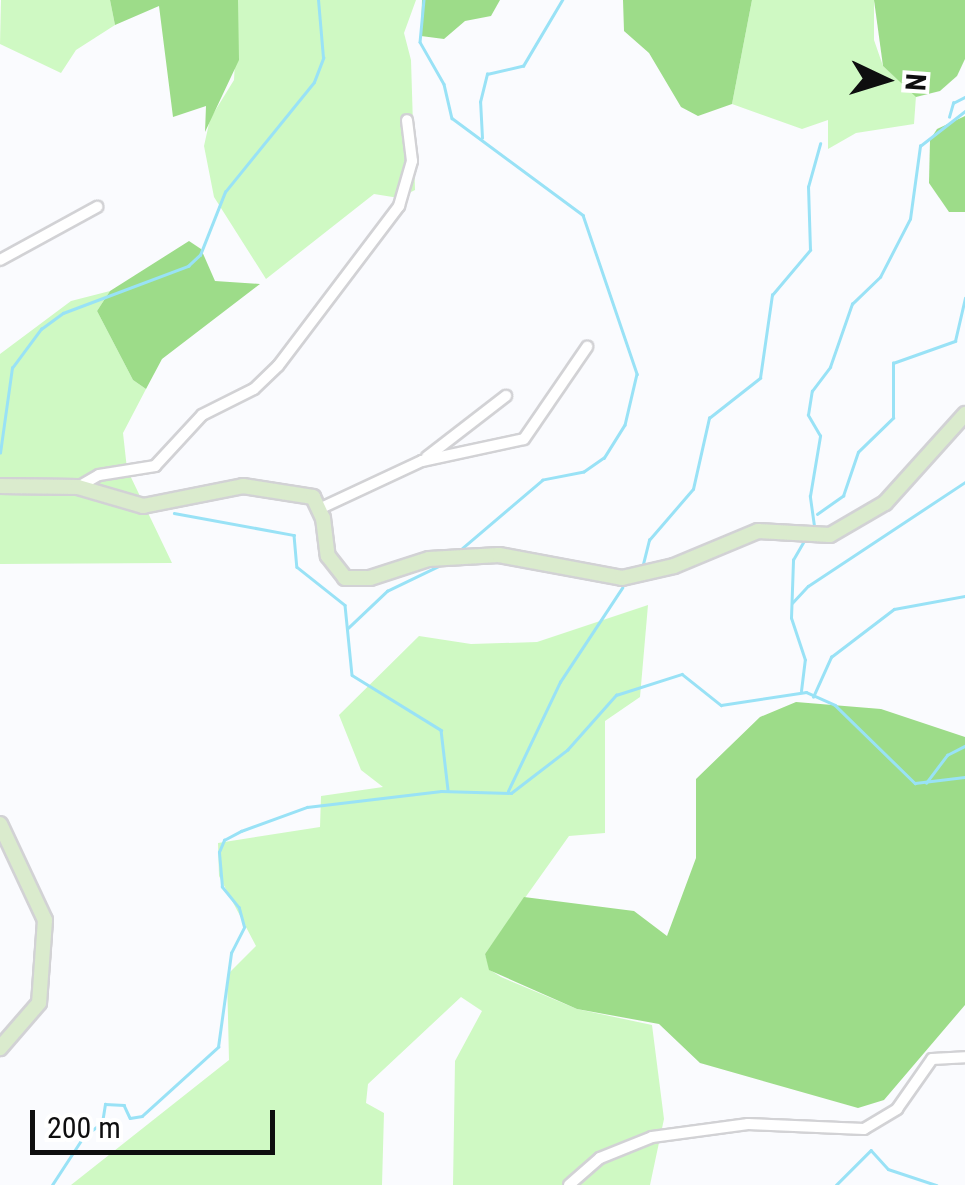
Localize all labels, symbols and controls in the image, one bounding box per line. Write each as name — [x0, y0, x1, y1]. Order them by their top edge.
north arrow — [835, 30, 935, 130]
text: N — [898, 72, 932, 92]
scale bar — [35, 1090, 280, 1152]
text: 200 m — [47, 1110, 121, 1145]

